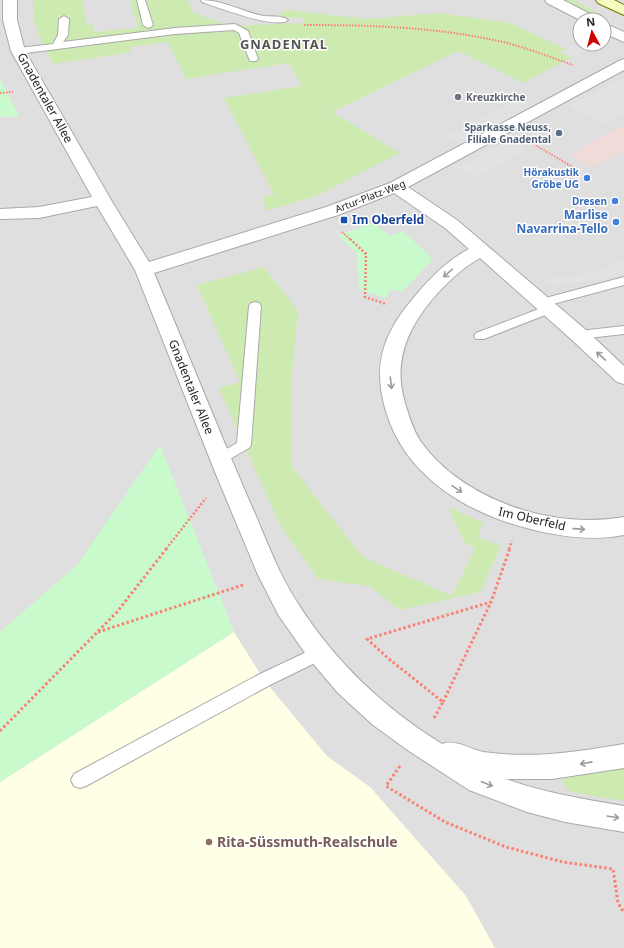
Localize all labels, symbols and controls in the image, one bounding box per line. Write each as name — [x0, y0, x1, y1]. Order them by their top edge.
north arrow — [572, 12, 612, 52]
text: N — [585, 14, 596, 30]
district label: GNADENTAL — [240, 35, 328, 53]
street label: Gnadentaler Allee — [14, 50, 77, 146]
place label: Kreuzkirche — [466, 90, 525, 104]
marker: Kreuzkirche — [453, 92, 463, 102]
place label: Sparkasse Neuss, Filiale Gnadental — [464, 120, 551, 146]
marker: Sparkasse Neuss, Filiale Gnadental — [554, 128, 564, 138]
place label: Hörakustik Gröbe UG — [524, 165, 580, 191]
marker: Hörakustik Gröbe UG — [582, 173, 592, 183]
street label: Artur-Platz-Weg — [333, 176, 407, 216]
place label: Dresen — [572, 194, 607, 208]
marker: Dresen — [610, 196, 620, 206]
place label: Marlise Navarrina-Tello — [516, 206, 608, 237]
place label: Im Oberfeld — [352, 211, 424, 228]
marker: Im Oberfeld — [339, 215, 349, 225]
marker: Marlise Navarrina-Tello — [611, 217, 621, 227]
one-way arrow — [443, 268, 453, 277]
street label: Gnadentaler Allee — [165, 337, 218, 437]
one-way arrow — [596, 351, 606, 361]
one-way arrow — [387, 376, 394, 389]
one-way arrow — [451, 486, 463, 494]
street label: Im Oberfeld — [497, 503, 567, 534]
one-way arrow — [572, 525, 585, 532]
one-way arrow — [580, 759, 593, 767]
one-way arrow — [481, 781, 493, 789]
one-way arrow — [606, 813, 619, 821]
place label: Rita-Süssmuth-Realschule — [217, 832, 398, 851]
marker: Rita-Süssmuth-Realschule — [204, 837, 214, 847]

